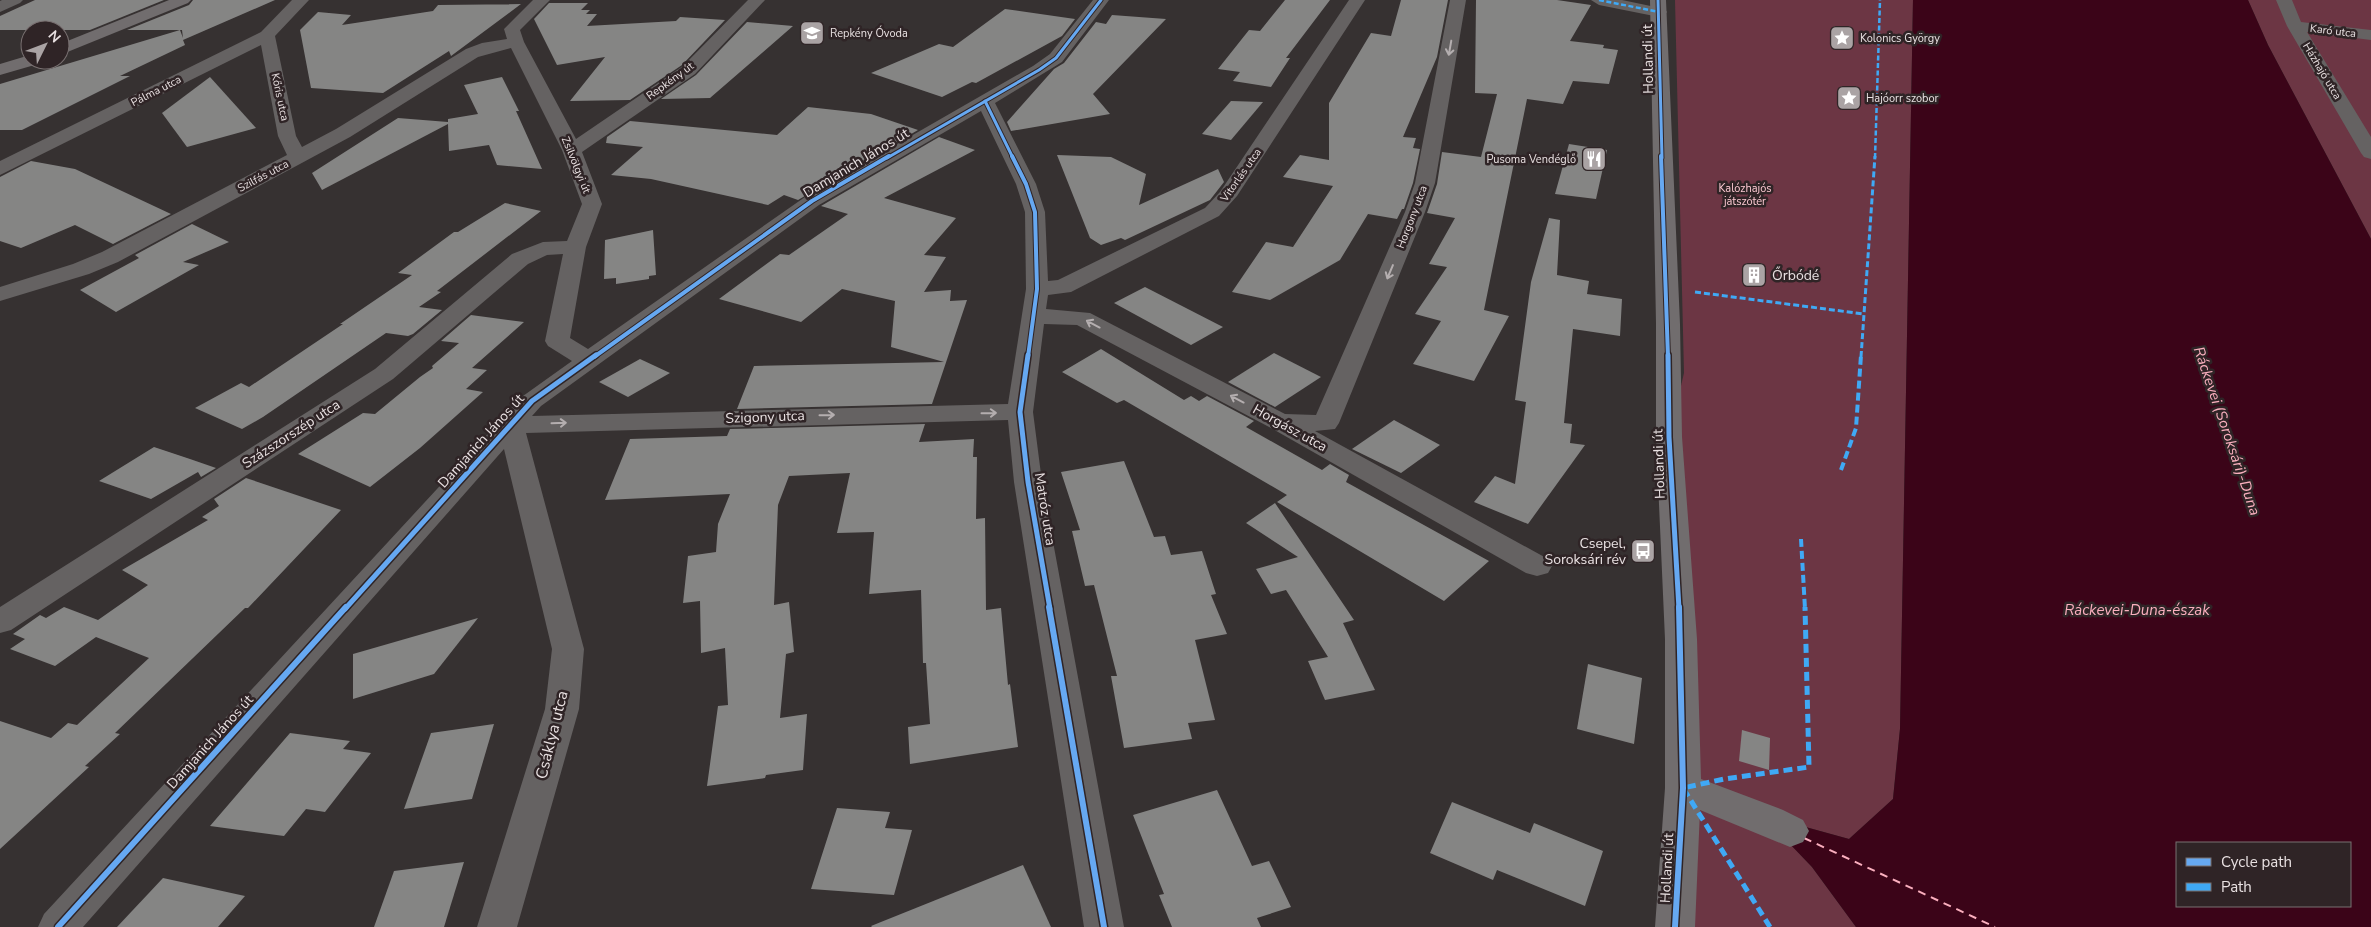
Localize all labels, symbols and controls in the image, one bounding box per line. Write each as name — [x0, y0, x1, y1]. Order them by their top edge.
north arrow — [20, 20, 70, 70]
school or university icon: Repkény Óvoda — [799, 20, 825, 46]
street label: Karó utca — [2309, 21, 2357, 41]
street label: Hollandi út — [1638, 24, 1658, 94]
place label: Repkény Óvoda — [830, 25, 908, 41]
place icon: Kolonics György — [1829, 25, 1855, 51]
text: N — [44, 26, 65, 47]
place label: Kolonics György — [1860, 31, 1940, 46]
one-way arrow — [1444, 40, 1454, 56]
street label: Házhajó utca — [2299, 40, 2345, 102]
street label: Repkény út — [643, 59, 697, 103]
street label: Pálma utca — [128, 72, 184, 110]
street label: Kőris utca — [268, 72, 292, 122]
place icon: Hajóorr szobor — [1836, 85, 1862, 111]
place label: Hajóorr szobor — [1866, 91, 1939, 106]
street label: Damjanich János út — [799, 124, 913, 202]
street label: Zsilvölgyi út — [558, 134, 594, 196]
street label: Vitorlás utca — [1216, 145, 1265, 206]
restaurant icon: Pusoma Vendéglő — [1581, 146, 1607, 172]
place label: Pusoma Vendéglő — [1486, 152, 1576, 167]
street label: Szilfás utca — [235, 156, 291, 196]
park label: Kalózhajós játszótér — [1718, 181, 1772, 209]
street label: Horgony utca — [1393, 183, 1431, 251]
building icon: Őrbódé — [1741, 262, 1767, 288]
one-way arrow — [1385, 264, 1395, 279]
place label: Őrbódé — [1772, 266, 1819, 285]
one-way arrow — [1086, 319, 1101, 329]
water label: Ráckevei (Soroksári)-Duna — [2189, 344, 2265, 518]
street label: Damjanich János út — [434, 390, 528, 492]
one-way arrow — [1230, 394, 1245, 404]
street label: Százszorszép utca — [238, 395, 344, 473]
street label: Horgász utca — [1249, 400, 1331, 456]
street label: Szigony utca — [725, 406, 805, 428]
one-way arrow — [981, 408, 997, 418]
one-way arrow — [818, 410, 835, 420]
one-way arrow — [551, 419, 567, 428]
street label: Hollandi út — [1648, 429, 1670, 499]
street label: Matróz utca — [1030, 471, 1060, 547]
place label: Csepel, Soroksári rév — [1545, 534, 1627, 569]
bus stop icon: Csepel, Soroksári rév — [1630, 538, 1656, 564]
water label: Ráckevei-Duna-észak — [2064, 600, 2210, 620]
street label: Csáklya utca — [530, 689, 574, 781]
street label: Damjanich János út — [163, 691, 257, 793]
street label: Hollandi út — [1656, 833, 1678, 903]
legend — [2176, 842, 2351, 907]
text: Cycle path — [2221, 852, 2292, 872]
text: Path — [2221, 877, 2252, 897]

